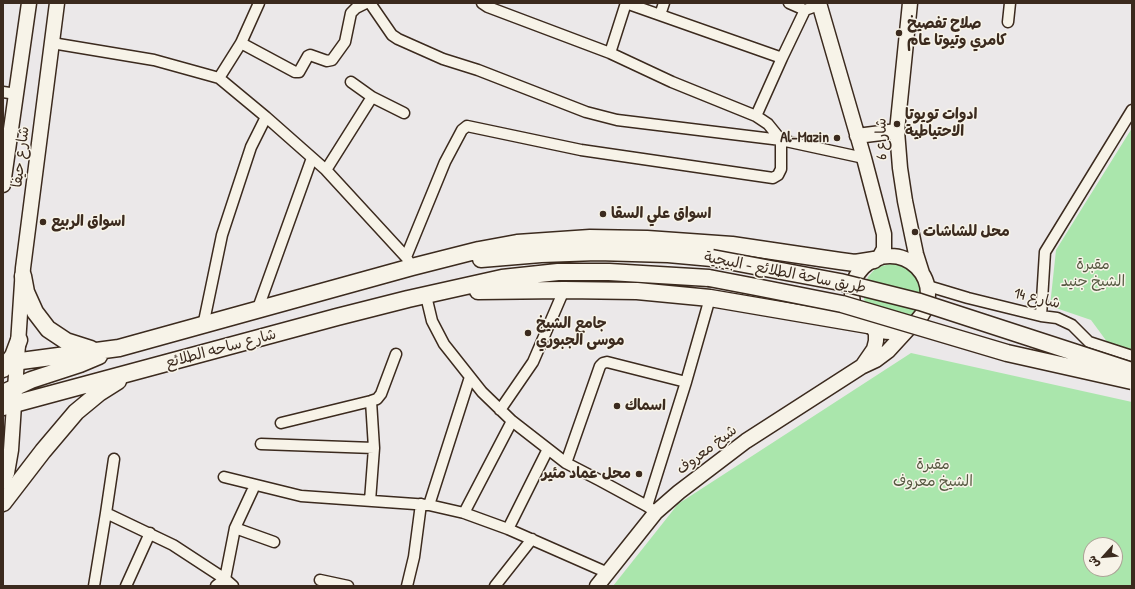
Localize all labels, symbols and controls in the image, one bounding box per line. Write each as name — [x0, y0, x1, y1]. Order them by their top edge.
place label: صلاح تفصيخ كامري وتيوتا عام — [907, 15, 1007, 50]
marker: صلاح تفصيخ كامري وتيوتا عام — [894, 28, 904, 38]
place label: ادوات تويوتا الاحتياطية — [905, 106, 977, 141]
street label: شارع 6 — [873, 118, 891, 160]
marker: ادوات تويوتا الاحتياطية — [892, 119, 902, 129]
street label: شارع حيفا — [8, 125, 34, 189]
place label: Al-Mazin — [780, 129, 829, 147]
marker: Al-Mazin — [832, 133, 842, 143]
place label: اسواق علي السقا — [611, 205, 711, 223]
marker: اسواق علي السقا — [598, 209, 608, 219]
place label: اسواق الربيع — [51, 213, 125, 231]
marker: اسواق الربيع — [38, 217, 48, 227]
place label: محل للشاشات — [923, 223, 1010, 241]
marker: محل للشاشات — [910, 227, 920, 237]
street label: طريق ساحة الطلائع - البيجية — [702, 248, 868, 298]
park label: مقبرة الشيخ جنيد — [1061, 256, 1125, 291]
street label: شارع 14 — [1012, 285, 1062, 313]
place label: جامع الشيخ موسى الجبوري — [536, 315, 624, 350]
street label: شارع ساحه الطلائع — [164, 326, 278, 372]
marker: جامع الشيخ موسى الجبوري — [523, 328, 533, 338]
place label: اسماك — [625, 397, 666, 415]
marker: اسماك — [612, 401, 622, 411]
street label: شیخ معروف — [673, 421, 741, 479]
park label: مقبرة الشيخ معروف — [893, 456, 973, 491]
place label: محل عماد مئير — [542, 465, 631, 483]
marker: محل عماد مئير — [634, 469, 644, 479]
north arrow — [1083, 537, 1123, 577]
text: ش — [1084, 553, 1102, 571]

